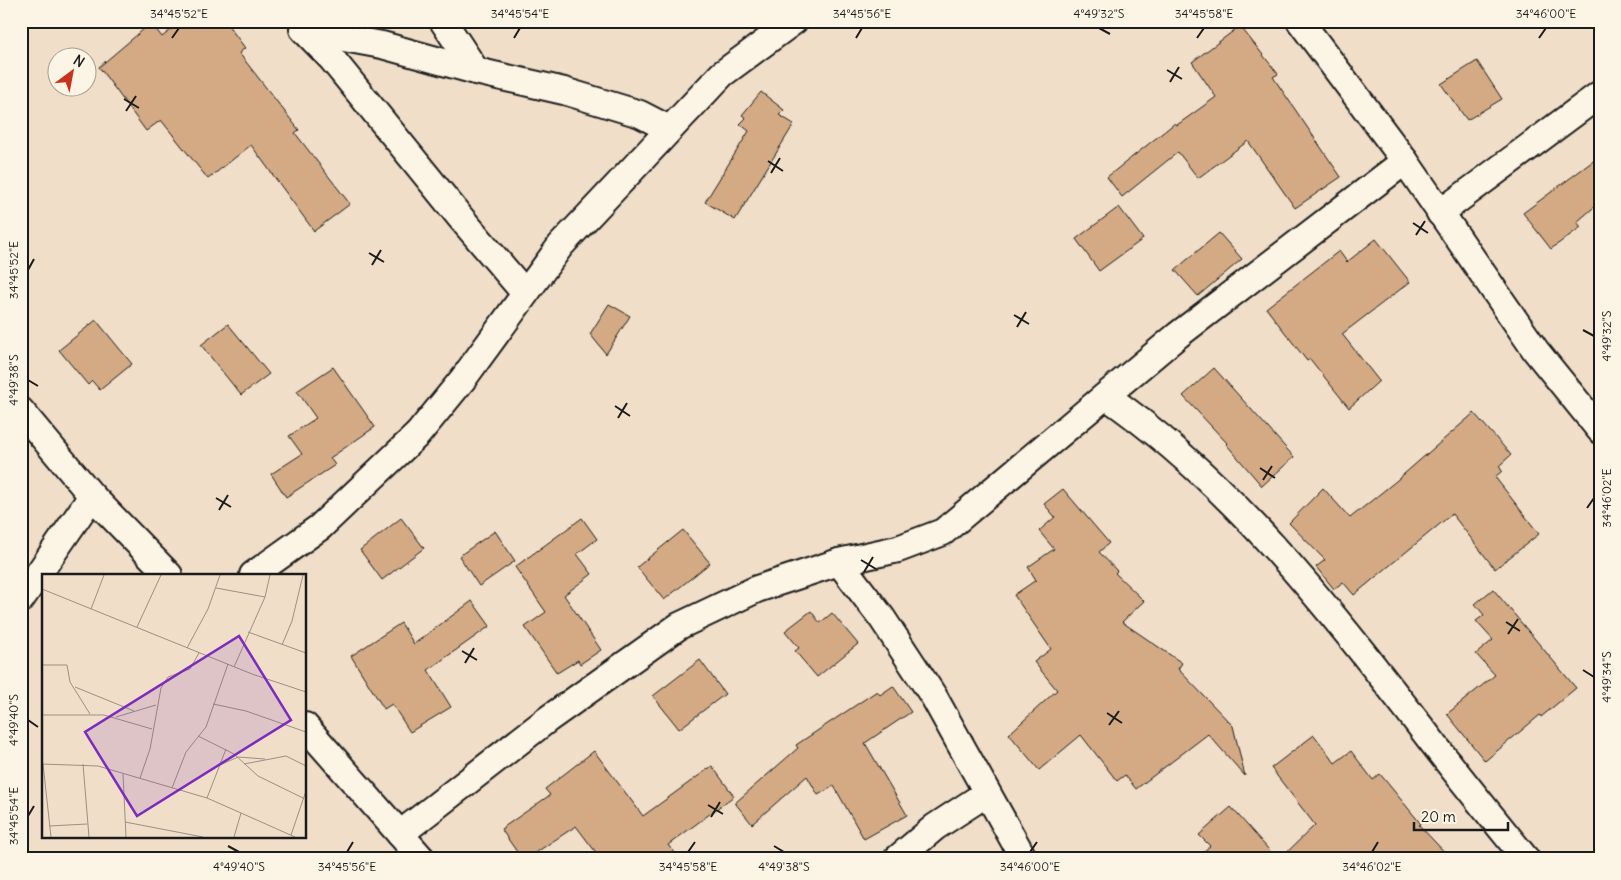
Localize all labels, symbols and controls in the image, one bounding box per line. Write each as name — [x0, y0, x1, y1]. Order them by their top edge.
text: 34°45'52"E — [150, 6, 208, 21]
text: 34°45'54"E — [491, 6, 549, 21]
text: 34°45'56"E — [833, 6, 891, 21]
text: 4°49'32"S — [1074, 6, 1125, 21]
text: 34°45'58"E — [1175, 6, 1233, 21]
text: 34°46'00"E — [1516, 6, 1576, 21]
north arrow — [48, 48, 98, 98]
text: N — [70, 51, 88, 71]
text: 34°45'52"E — [6, 241, 21, 299]
text: 4°49'32"S — [1599, 310, 1614, 361]
text: 4°49'38"S — [6, 354, 21, 406]
text: 34°46'02"E — [1599, 468, 1614, 528]
inset map — [42, 574, 306, 838]
text: 4°49'34"S — [1599, 651, 1614, 703]
text: 4°49'40"S — [6, 694, 21, 746]
text: 34°45'54"E — [6, 787, 21, 845]
scale bar — [1414, 800, 1507, 832]
text: 20 m — [1421, 807, 1456, 826]
text: 4°49'40"S — [213, 859, 265, 874]
text: 34°45'56"E — [318, 859, 376, 874]
text: 34°45'58"E — [659, 859, 717, 874]
text: 4°49'38"S — [758, 859, 810, 874]
text: 34°46'00"E — [1000, 859, 1060, 874]
text: 34°46'02"E — [1342, 859, 1402, 874]

